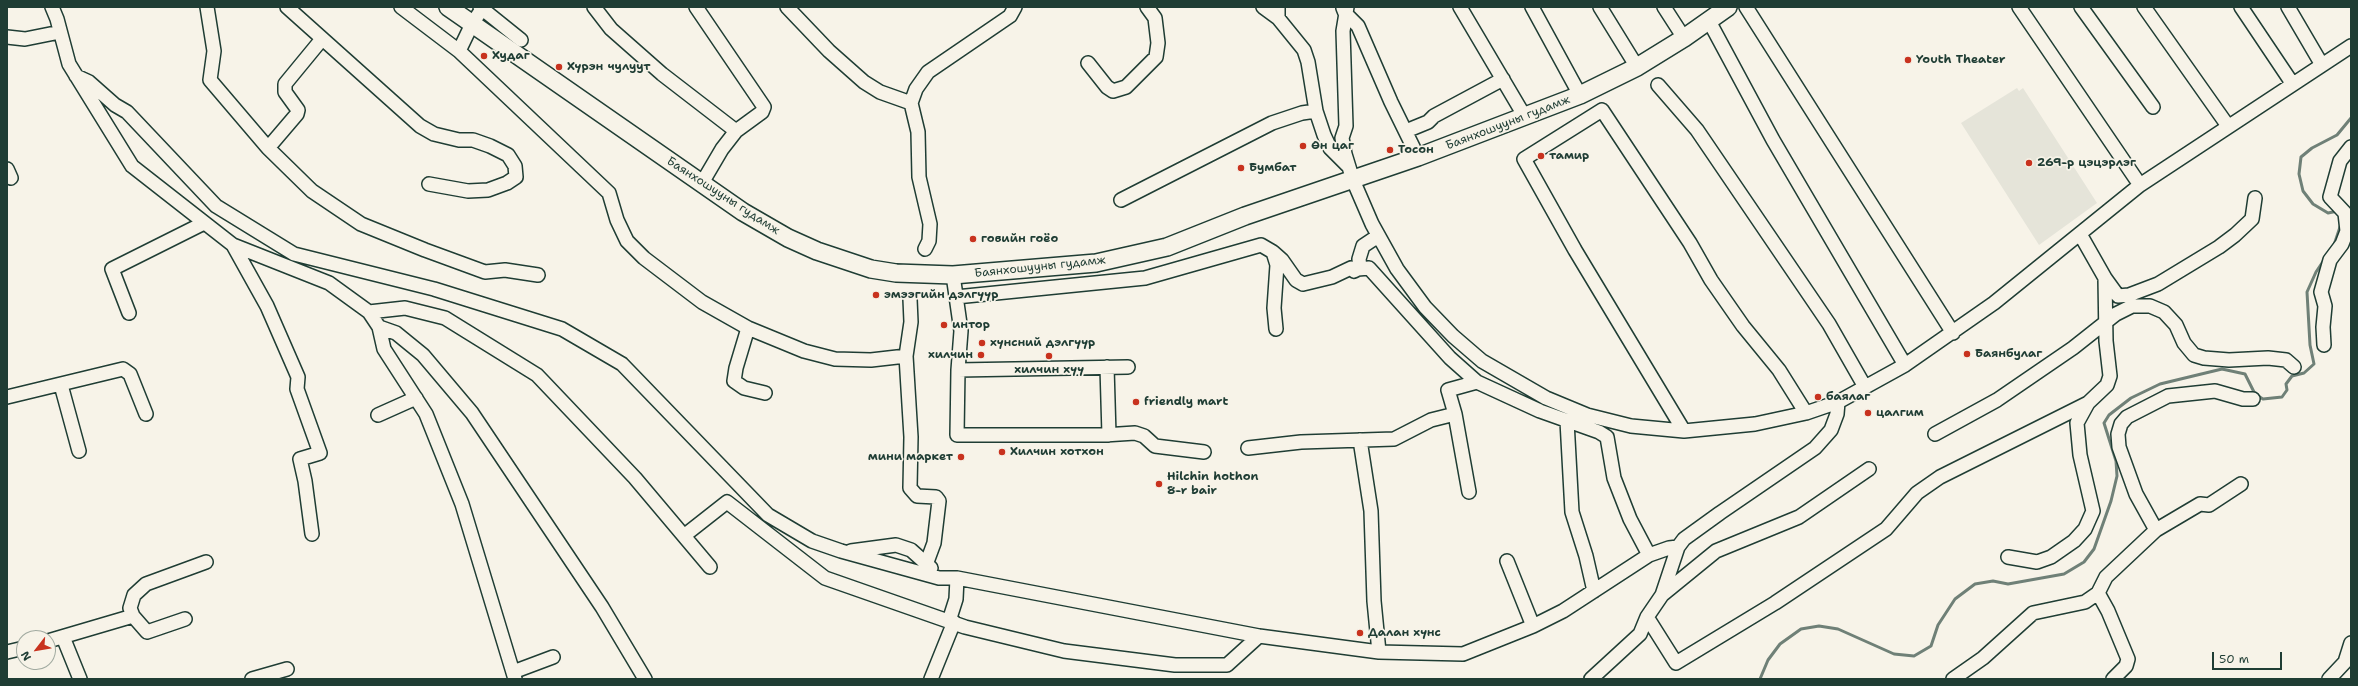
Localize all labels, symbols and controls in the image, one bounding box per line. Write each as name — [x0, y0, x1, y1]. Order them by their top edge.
place label: Худаг — [492, 49, 530, 63]
marker: Худаг — [479, 51, 489, 61]
place label: Youth Theater — [1916, 53, 2005, 67]
marker: Youth Theater — [1903, 55, 1913, 65]
place label: Хүрэн чулуут — [567, 60, 650, 74]
marker: Хүрэн чулуут — [554, 62, 564, 72]
street label: Баянхошууны гудамж — [1444, 93, 1572, 153]
place label: Өн цаг — [1311, 139, 1354, 153]
marker: Өн цаг — [1298, 141, 1308, 151]
place label: Тосон — [1398, 143, 1434, 157]
marker: Тосон — [1385, 145, 1395, 155]
place label: тамир — [1549, 149, 1589, 163]
marker: тамир — [1536, 151, 1546, 161]
street label: Баянхошууны гудамж — [664, 154, 782, 238]
place label: 269-р цэцэрлэг — [2037, 156, 2136, 170]
marker: 269-р цэцэрлэг — [2024, 158, 2034, 168]
place label: Бумбат — [1249, 161, 1296, 175]
marker: Бумбат — [1236, 163, 1246, 173]
place label: говийн гоёо — [981, 232, 1058, 246]
marker: говийн гоёо — [968, 234, 978, 244]
street label: Баянхошууны гудамж — [974, 253, 1106, 281]
place label: эмээгийн дэлгүүр — [884, 288, 998, 302]
marker: эмээгийн дэлгүүр — [871, 290, 881, 300]
place label: интор — [952, 318, 990, 332]
marker: интор — [939, 320, 949, 330]
place label: хүнсний дэлгүүр — [990, 336, 1095, 350]
marker: хүнсний дэлгүүр — [977, 338, 987, 348]
place label: Баянбулаг — [1975, 347, 2042, 361]
place label: хилчин — [928, 348, 973, 362]
marker: Баянбулаг — [1962, 349, 1972, 359]
marker: хилчин — [976, 350, 986, 360]
marker: хилчин хүү — [1044, 351, 1054, 361]
place label: хилчин хүү — [1014, 363, 1084, 377]
place label: баялаг — [1826, 390, 1870, 404]
marker: баялаг — [1813, 392, 1823, 402]
place label: friendly mart — [1144, 395, 1228, 409]
marker: friendly mart — [1131, 397, 1141, 407]
place label: цалгим — [1876, 406, 1924, 420]
marker: цалгим — [1863, 408, 1873, 418]
place label: Хилчин хотхон — [1010, 445, 1104, 459]
marker: Хилчин хотхон — [997, 447, 1007, 457]
place label: мини маркет — [868, 450, 953, 464]
marker: мини маркет — [956, 452, 966, 462]
place label: Hilchin hothon 8-r bair — [1167, 470, 1258, 498]
marker: Hilchin hothon 8-r bair — [1154, 479, 1164, 489]
place label: Далан хүнс — [1368, 626, 1441, 640]
marker: Далан хүнс — [1355, 628, 1365, 638]
north arrow — [16, 630, 56, 670]
scale bar — [2214, 644, 2284, 670]
text: N — [17, 648, 35, 664]
text: 50 m — [2219, 651, 2249, 667]

